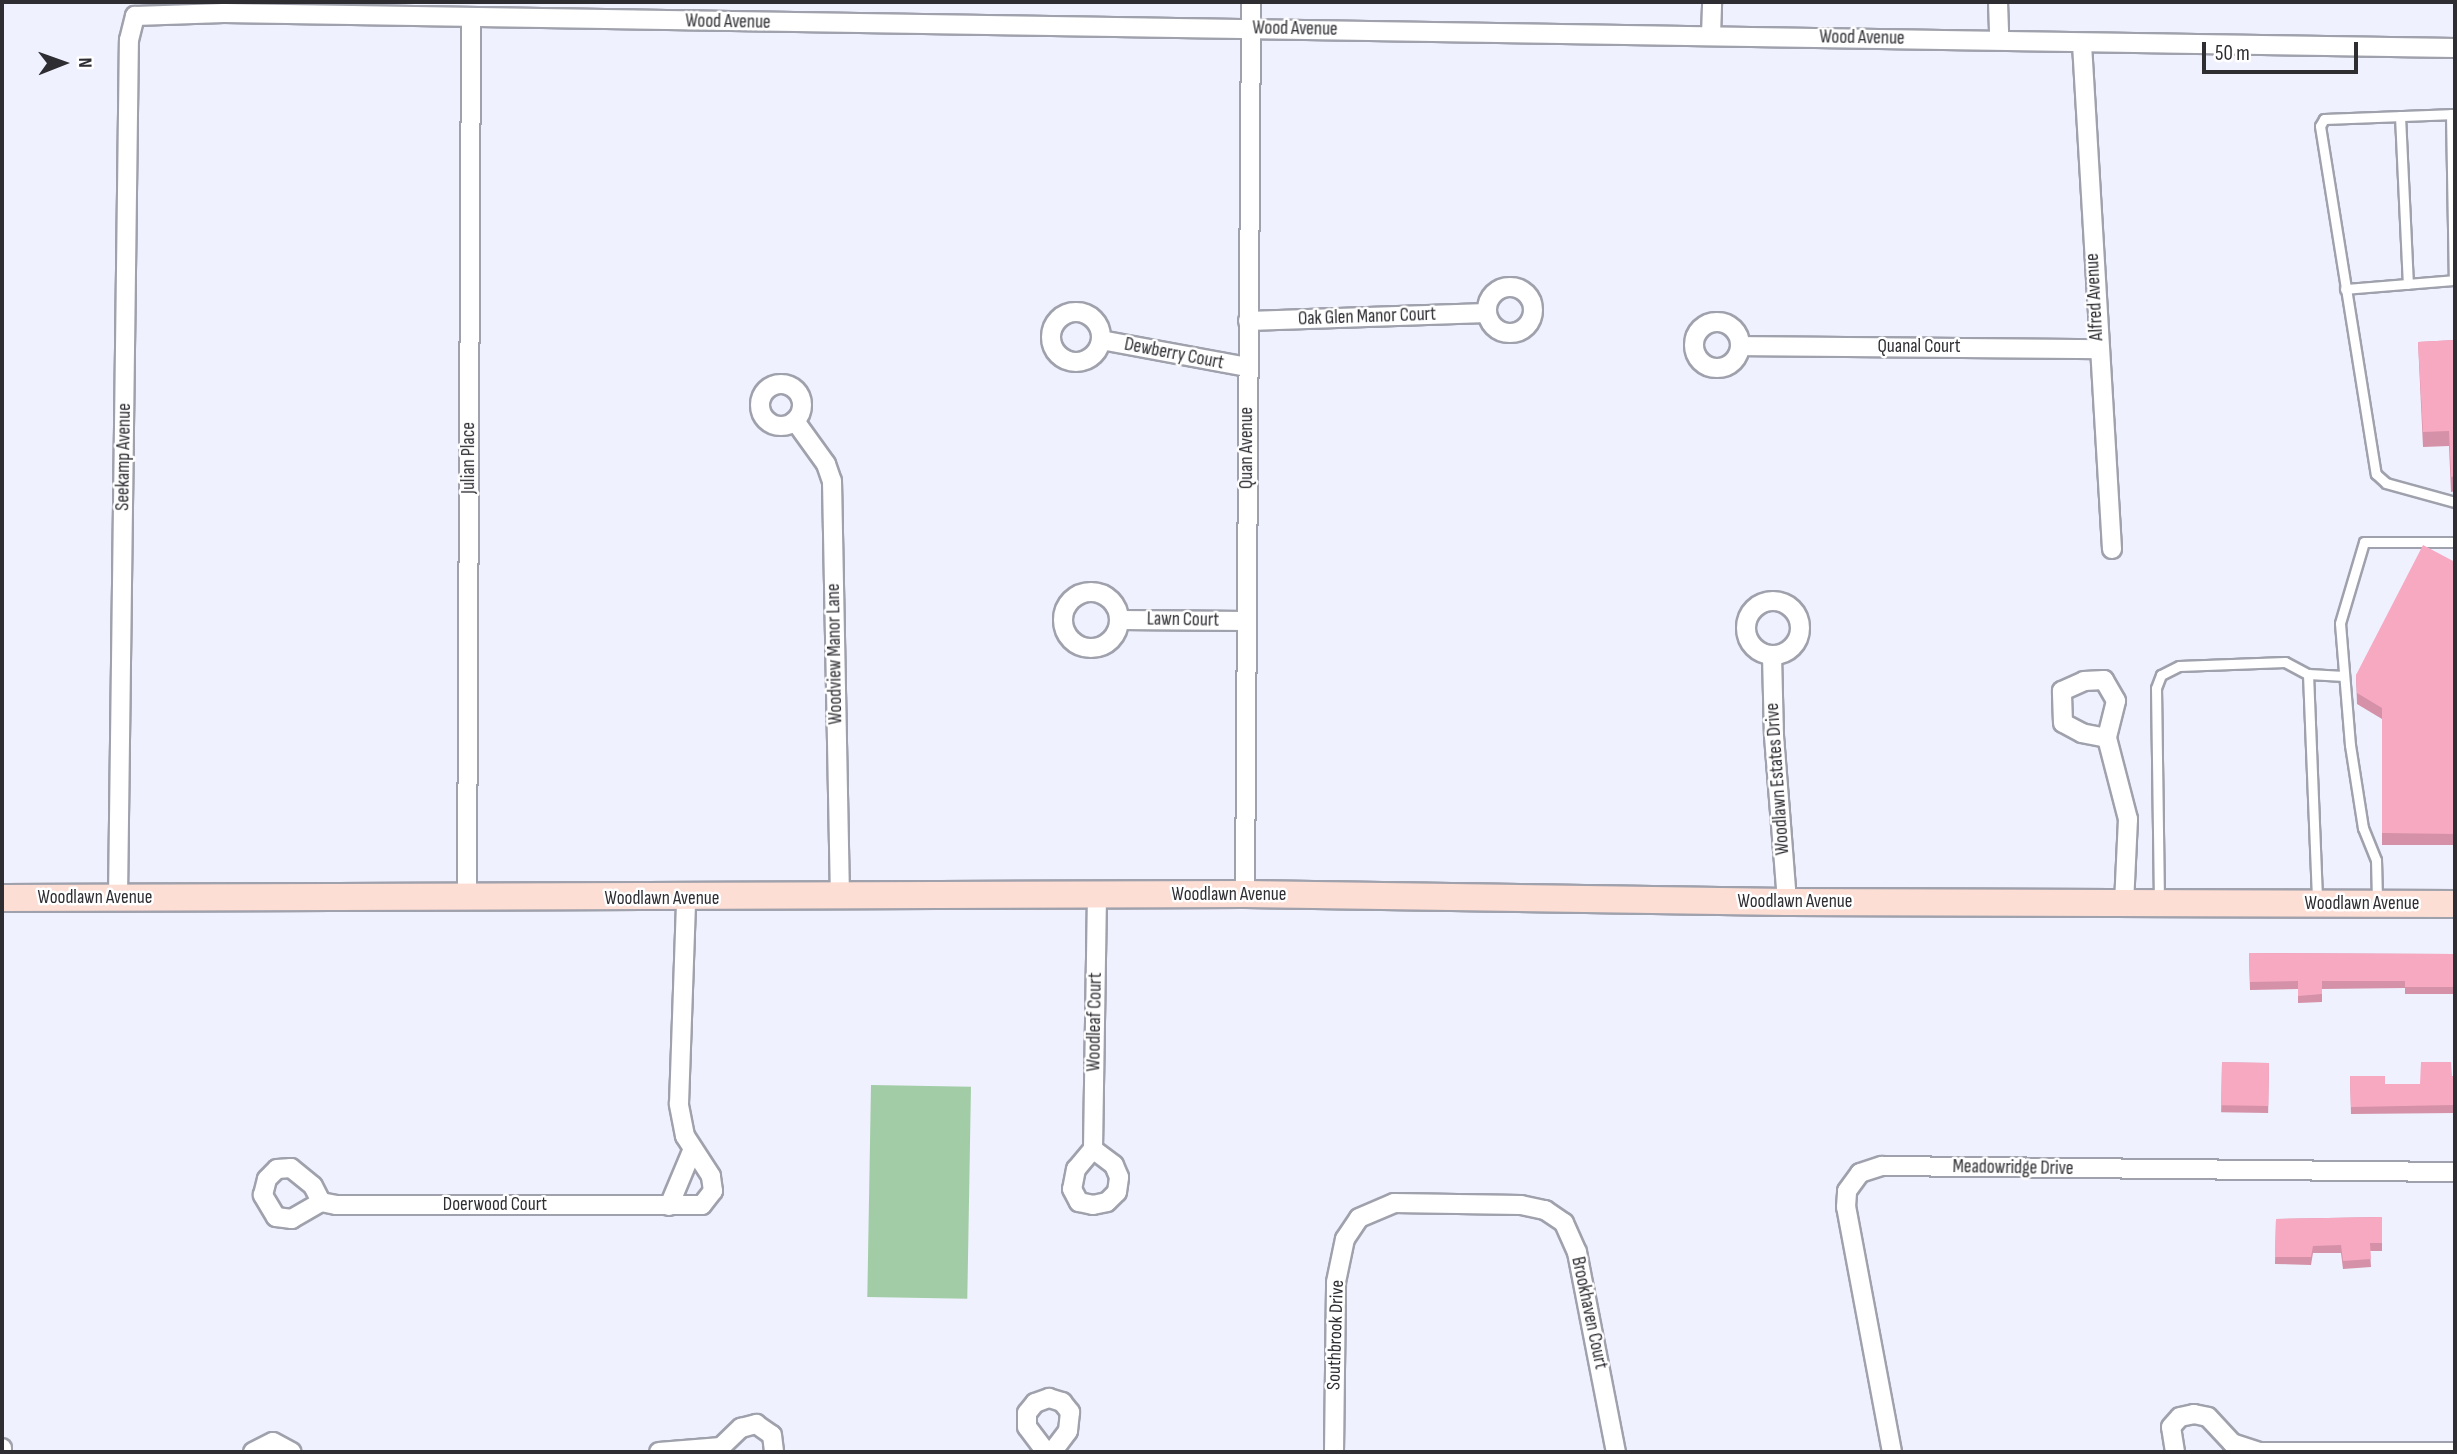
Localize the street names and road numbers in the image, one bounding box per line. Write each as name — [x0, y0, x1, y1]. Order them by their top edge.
street label: Wood Avenue — [685, 10, 771, 34]
street label: Wood Avenue — [1252, 17, 1338, 41]
street label: Wood Avenue — [1819, 26, 1905, 50]
street label: Alfred Avenue — [2081, 253, 2109, 341]
street label: Oak Glen Manor Court — [1298, 303, 1436, 331]
street label: Dewberry Court — [1122, 333, 1226, 375]
street label: Quanal Court — [1878, 336, 1960, 358]
street label: Seekamp Avenue — [112, 403, 136, 511]
street label: Quan Avenue — [1236, 407, 1258, 489]
street label: Julian Place — [458, 422, 480, 494]
street label: Woodview Manor Lane — [822, 583, 848, 725]
street label: Lawn Court — [1147, 608, 1219, 632]
street label: Woodlawn Estates Drive — [1761, 702, 1795, 856]
street label: Woodlawn Avenue — [1172, 884, 1286, 906]
street label: Woodlawn Avenue — [38, 887, 152, 909]
street label: Woodlawn Avenue — [605, 888, 719, 910]
street label: Woodlawn Avenue — [1738, 891, 1852, 913]
street label: Woodlawn Avenue — [2305, 893, 2419, 915]
street label: Woodleaf Court — [1083, 972, 1107, 1072]
street label: Meadowridge Drive — [1952, 1156, 2074, 1180]
street label: Doerwood Court — [443, 1194, 547, 1216]
street label: Brookhaven Court — [1566, 1255, 1612, 1371]
street label: Southbrook Drive — [1323, 1280, 1349, 1390]

